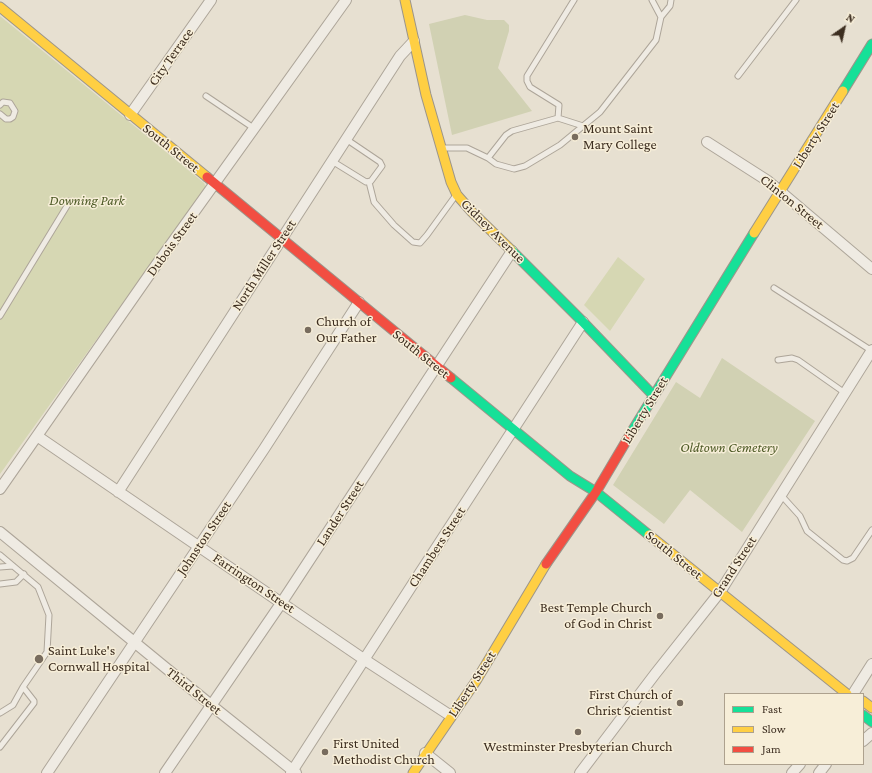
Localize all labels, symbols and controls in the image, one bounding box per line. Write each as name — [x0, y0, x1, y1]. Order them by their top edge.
north arrow — [824, 8, 864, 48]
text: N — [844, 11, 857, 25]
street label: City Terrace — [145, 25, 197, 89]
street label: Liberty Street — [789, 99, 843, 171]
street label: South Street — [139, 120, 203, 176]
place label: Mount Saint Mary College — [583, 121, 657, 154]
marker: Mount Saint Mary College — [570, 132, 580, 142]
street label: Clinton Street — [757, 171, 827, 233]
park label: Downing Park — [49, 193, 125, 209]
street label: Gidney Avenue — [457, 195, 529, 267]
street label: Dubois Street — [143, 209, 201, 279]
street label: North Miller Street — [228, 216, 300, 314]
place label: Church of Our Father — [316, 314, 377, 346]
marker: Church of Our Father — [303, 325, 313, 335]
street label: South Street — [389, 326, 453, 382]
street label: Liberty Street — [618, 373, 672, 447]
park label: Oldtown Cemetery — [680, 440, 778, 456]
street label: Lander Street — [313, 477, 367, 549]
street label: Johnston Street — [173, 498, 235, 578]
street label: Chambers Street — [405, 504, 469, 590]
street label: South Street — [642, 527, 706, 583]
street label: Grand Street — [708, 533, 760, 601]
street label: Farrington Street — [210, 549, 298, 617]
place label: Best Temple Church of God in Christ — [540, 600, 652, 632]
marker: Best Temple Church of God in Christ — [655, 611, 665, 621]
place label: Saint Luke's Cornwall Hospital — [48, 643, 150, 676]
street label: Liberty Street — [444, 648, 500, 720]
marker: Saint Luke's Cornwall Hospital — [33, 653, 45, 665]
street label: Third Street — [163, 664, 225, 718]
place label: First Church of Christ Scientist — [587, 687, 672, 720]
legend — [724, 693, 864, 765]
marker: First Church of Christ Scientist — [675, 698, 685, 708]
text: Fast — [762, 702, 782, 716]
text: Slow — [762, 722, 786, 736]
marker: Westminster Presbyterian Church — [573, 727, 583, 737]
place label: First United Methodist Church — [333, 736, 435, 768]
place label: Westminster Presbyterian Church — [484, 739, 672, 755]
text: Jam — [762, 742, 781, 756]
marker: First United Methodist Church — [320, 747, 330, 757]

